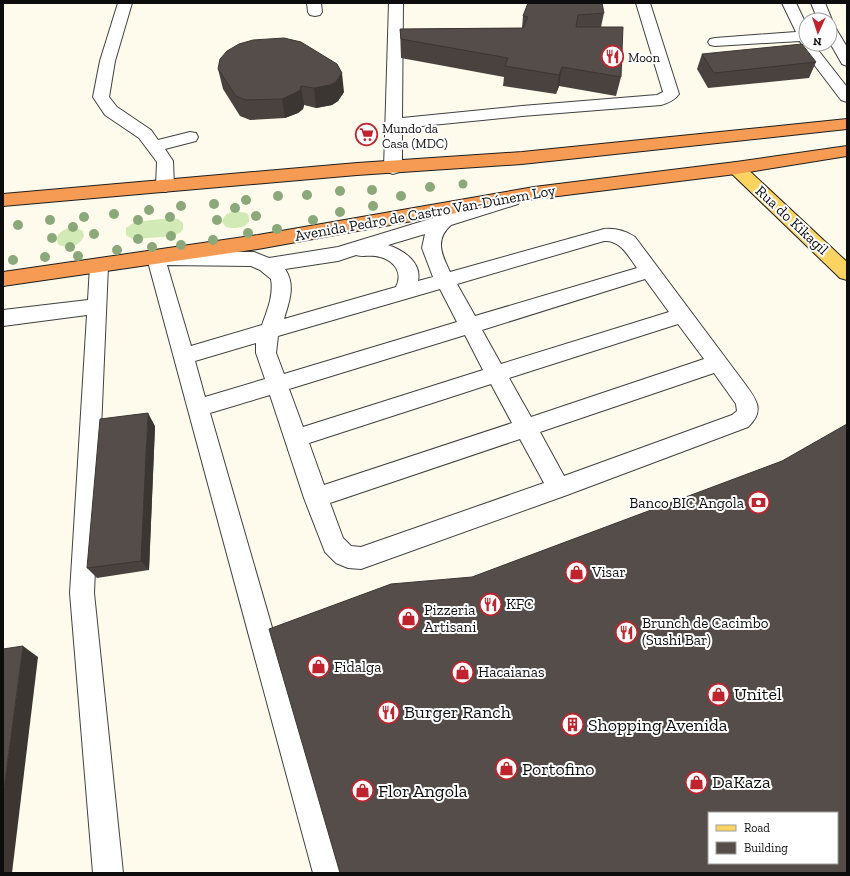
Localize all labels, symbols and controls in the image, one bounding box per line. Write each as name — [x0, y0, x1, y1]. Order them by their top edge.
north arrow — [798, 12, 838, 52]
text: N — [812, 35, 822, 48]
restaurant icon: Moon — [600, 44, 626, 70]
place label: Moon — [628, 50, 661, 65]
place label: Mundo da Casa (MDC) — [382, 121, 448, 151]
supermarket icon: Mundo da Casa (MDC) — [353, 122, 379, 148]
street label: Avenida Pedro de Castro Van-Dúnem Loy — [293, 181, 557, 245]
street label: Rua do Kikagil — [752, 182, 832, 258]
bank icon: Banco BIC Angola — [746, 490, 772, 516]
place label: Banco BIC Angola — [629, 494, 744, 512]
shop icon: Visar — [563, 559, 589, 585]
place label: Visar — [591, 563, 626, 581]
restaurant icon: KFC — [478, 591, 504, 617]
place label: KFC — [506, 595, 534, 613]
place label: Pizzeria Artisani — [424, 601, 476, 636]
shop icon: Pizzeria Artisani — [395, 606, 421, 632]
place label: Brunch de Cacimbo (Sushi Bar) — [642, 614, 769, 649]
restaurant icon: Brunch de Cacimbo (Sushi Bar) — [613, 619, 639, 645]
shop icon: Fidalga — [305, 654, 331, 680]
place label: Fidalga — [334, 658, 382, 676]
shop icon: Hacaianas — [449, 659, 475, 685]
place label: Hacaianas — [478, 663, 544, 681]
shop icon: Unitel — [705, 681, 731, 707]
place label: Unitel — [734, 683, 782, 705]
restaurant icon: Burger Ranch — [376, 699, 402, 725]
place label: Burger Ranch — [404, 701, 511, 723]
building icon: Shopping Avenida — [560, 712, 586, 738]
place label: Shopping Avenida — [588, 714, 728, 736]
shop icon: Portofino — [494, 756, 520, 782]
place label: Portofino — [522, 758, 594, 780]
shop icon: DaKaza — [684, 769, 710, 795]
place label: DaKaza — [712, 771, 771, 793]
shop icon: Flor Angola — [349, 778, 375, 804]
place label: Flor Angola — [378, 780, 468, 802]
legend — [708, 812, 838, 864]
text: Road — [744, 821, 770, 835]
text: Building — [744, 841, 788, 855]

